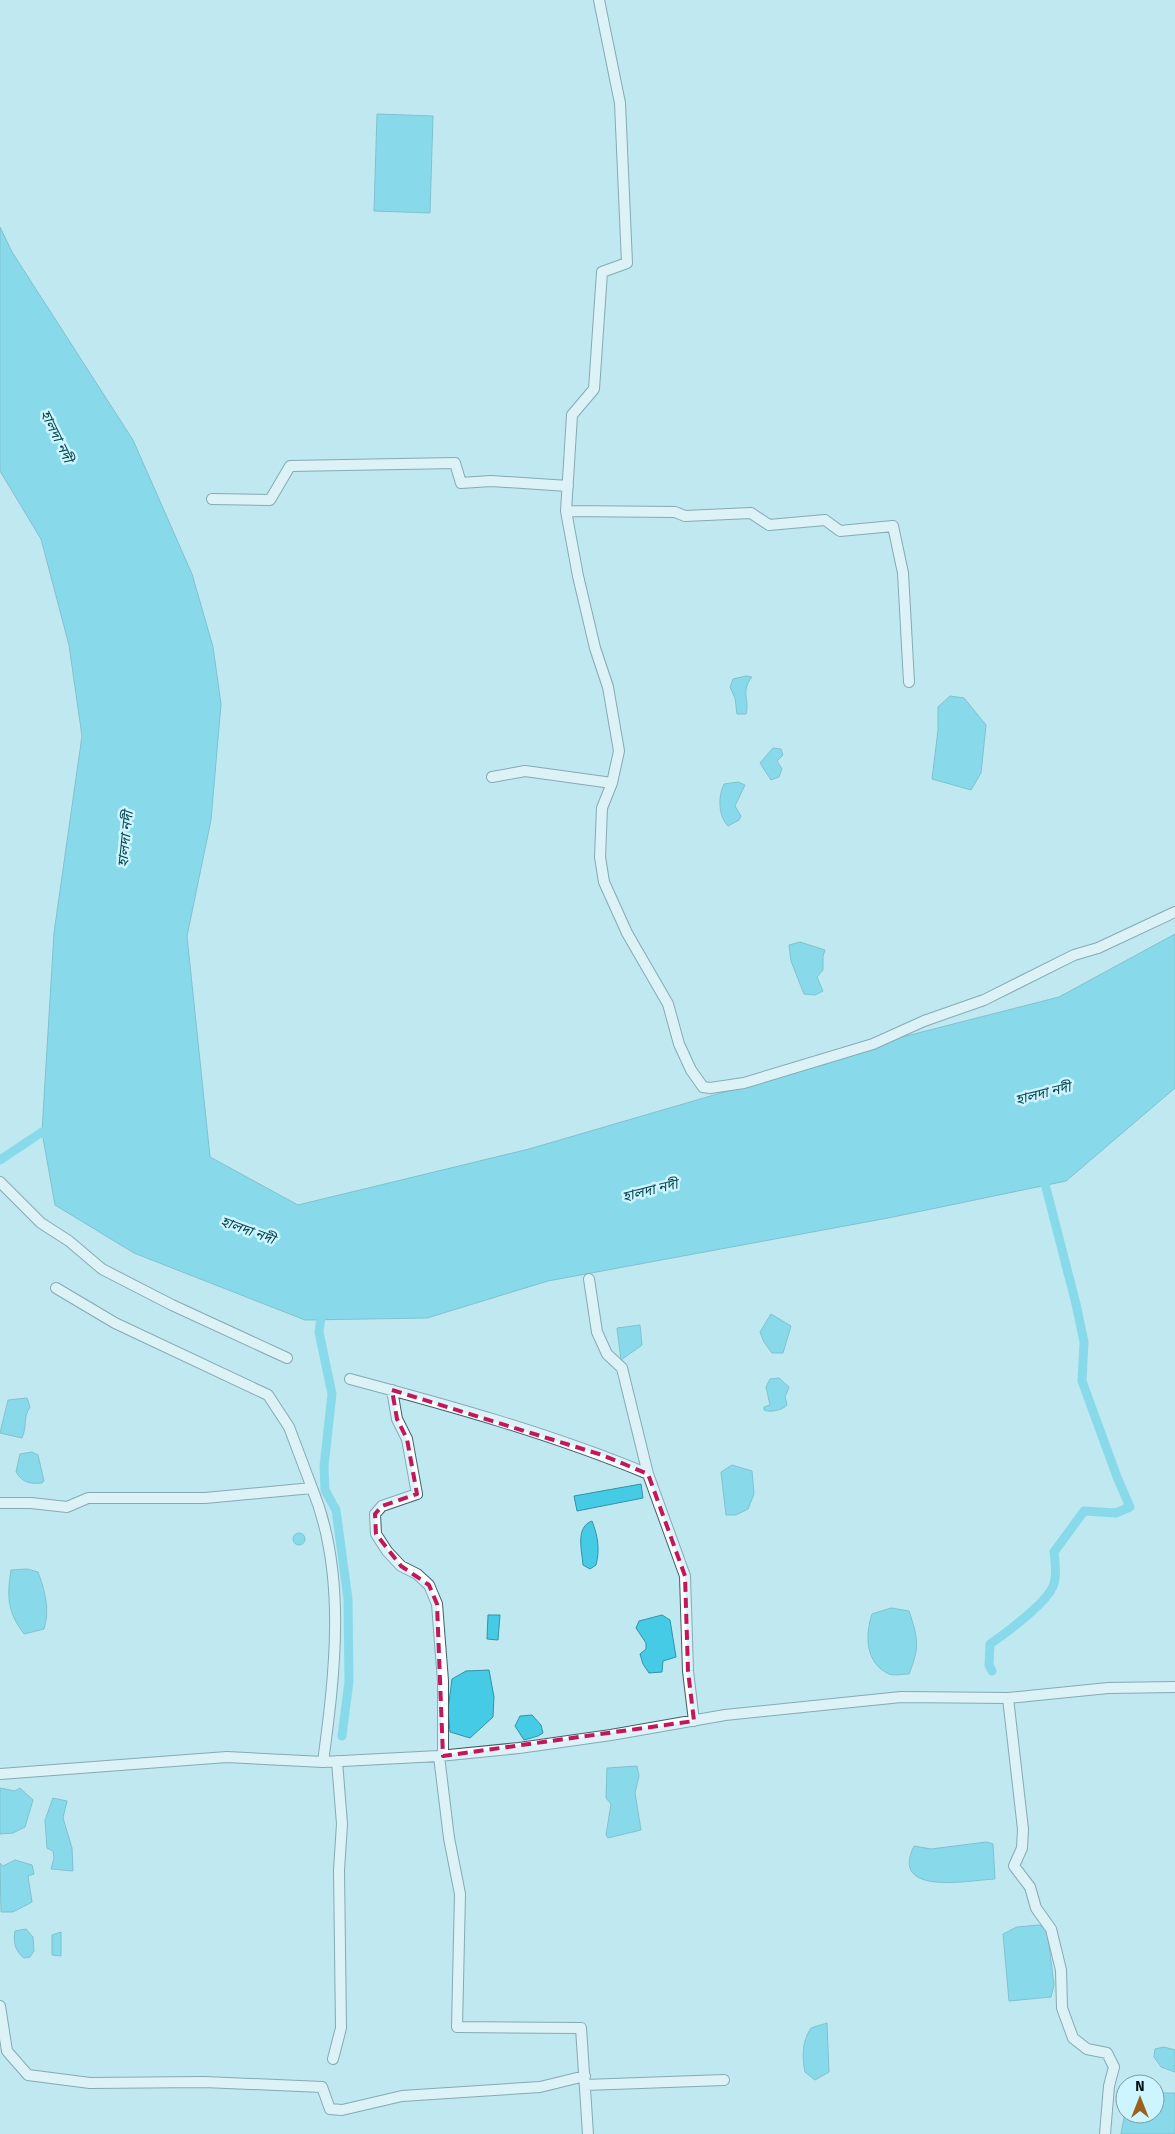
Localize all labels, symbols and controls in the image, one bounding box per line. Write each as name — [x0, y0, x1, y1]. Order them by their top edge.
water label: হালদা নদী — [37, 407, 78, 468]
water label: হালদা নদী — [114, 807, 137, 868]
water label: হালদা নদী — [1014, 1078, 1076, 1109]
water label: হালদা নদী — [621, 1175, 683, 1206]
water label: হালদা নদী — [218, 1213, 280, 1249]
north arrow — [1115, 2074, 1165, 2124]
text: N — [1135, 2078, 1145, 2095]

